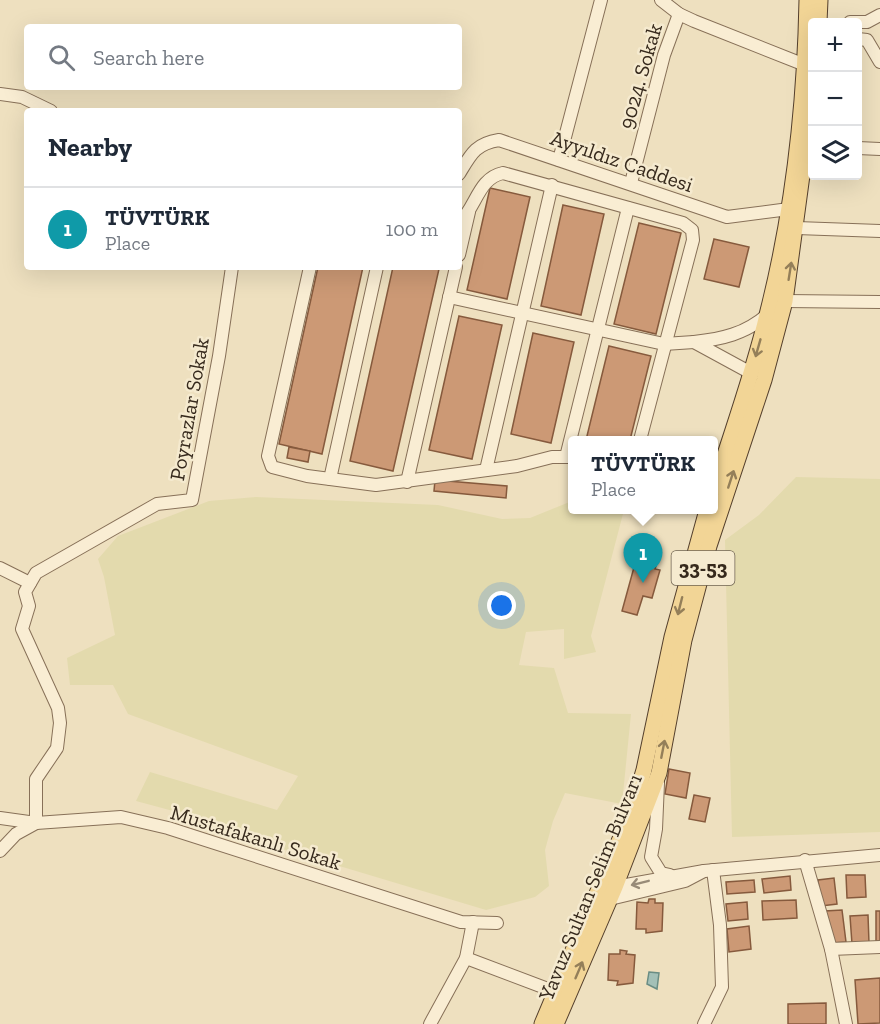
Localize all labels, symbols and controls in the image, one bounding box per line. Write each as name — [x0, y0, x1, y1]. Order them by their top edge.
map controls — [808, 18, 862, 180]
button: + — [808, 18, 862, 72]
street label: 9024. Sokak — [613, 20, 667, 132]
search box — [24, 24, 462, 90]
icon: search — [45, 41, 78, 74]
text: Search here — [93, 44, 204, 71]
button: − — [808, 72, 862, 126]
street label: Ayyıldız Caddesi — [547, 125, 697, 197]
button: layers — [808, 126, 862, 180]
text: Nearby — [48, 131, 132, 163]
text: TÜVTÜRK — [105, 204, 209, 231]
text: 1 — [63, 217, 72, 241]
text: 100 m — [385, 217, 438, 241]
text: Place — [105, 231, 150, 255]
one-way arrow — [785, 262, 796, 282]
street label: Poyrazlar Sokak — [164, 336, 214, 482]
one-way arrow — [752, 338, 763, 357]
popup — [568, 436, 718, 514]
text: TÜVTÜRK — [591, 450, 695, 477]
one-way arrow — [726, 470, 737, 489]
text: Place — [591, 477, 636, 501]
pin: 1 — [624, 534, 662, 583]
road number: 33-53 — [672, 551, 734, 585]
your location — [487, 591, 516, 620]
one-way arrow — [674, 597, 686, 616]
one-way arrow — [658, 740, 669, 759]
street label: Yavuz Sultan Selim Bulvarı — [533, 770, 647, 1005]
street label: Mustafakanlı Sokak — [168, 799, 344, 875]
one-way arrow — [631, 877, 650, 889]
one-way arrow — [574, 962, 585, 980]

